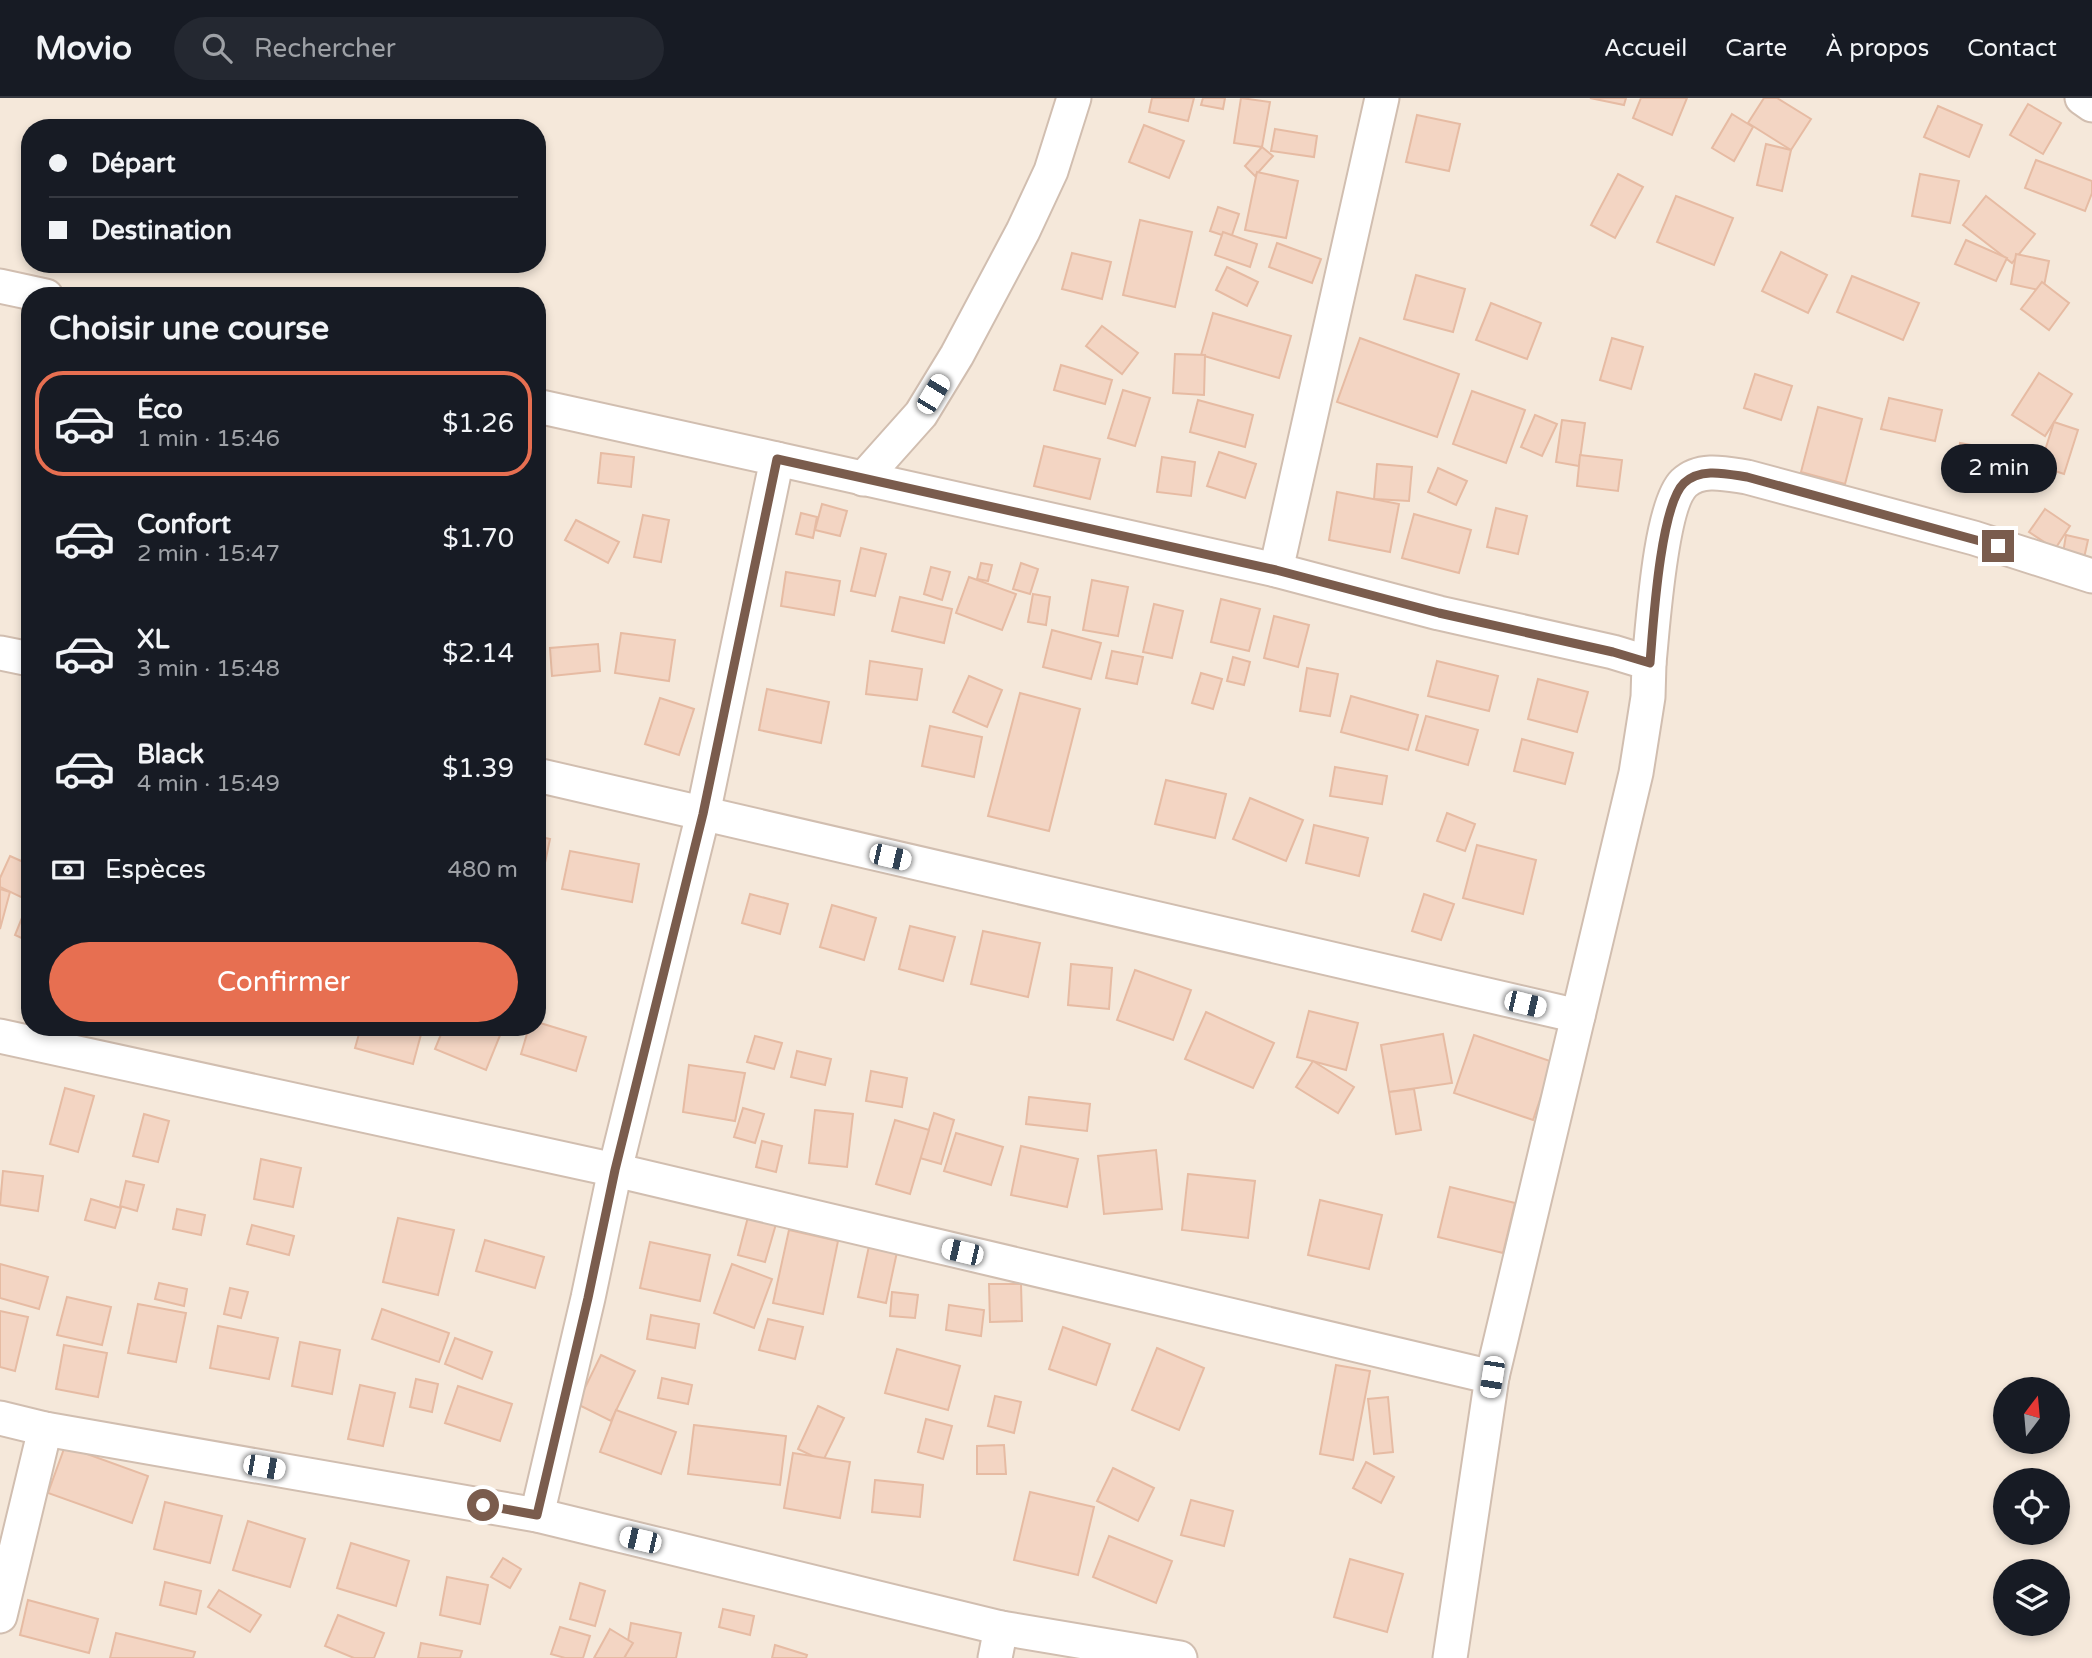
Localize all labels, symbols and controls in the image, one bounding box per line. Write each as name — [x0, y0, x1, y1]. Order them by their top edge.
search box — [174, 17, 664, 80]
text: Movio — [35, 29, 132, 68]
icon: search — [198, 29, 236, 67]
text: Rechercher — [254, 33, 396, 64]
text: Accueil — [1604, 34, 1687, 63]
text: Carte — [1725, 34, 1787, 63]
text: À propos — [1825, 34, 1929, 63]
text: Contact — [1967, 34, 2057, 63]
text: Départ — [91, 148, 176, 179]
text: Destination — [91, 215, 232, 246]
text: Choisir une course — [49, 310, 329, 348]
car — [914, 371, 953, 417]
icon: car — [53, 392, 116, 455]
text: Éco — [137, 394, 183, 425]
text: $1.26 — [442, 408, 514, 439]
text: 1 min · 15:46 — [137, 425, 280, 453]
callout: 2 min — [1940, 444, 2056, 494]
text: 2 min — [1968, 454, 2030, 482]
icon: car — [53, 507, 116, 570]
text: Confort — [137, 509, 231, 540]
text: $1.70 — [442, 523, 514, 554]
route end — [1982, 530, 2014, 562]
text: 2 min · 15:47 — [137, 540, 280, 568]
icon: car — [53, 622, 116, 685]
text: XL — [137, 624, 169, 655]
text: $2.14 — [442, 638, 514, 669]
text: 3 min · 15:48 — [137, 655, 280, 683]
icon: car — [53, 737, 116, 800]
text: Black — [137, 739, 204, 770]
text: $1.39 — [442, 753, 514, 784]
text: 4 min · 15:49 — [137, 770, 280, 798]
car — [868, 842, 913, 872]
icon: cash — [49, 851, 87, 889]
text: Espèces — [105, 854, 206, 885]
text: 480 m — [448, 856, 518, 884]
button: Confirmer — [49, 942, 518, 1022]
car — [1503, 989, 1548, 1019]
car — [940, 1237, 985, 1267]
car — [1479, 1355, 1506, 1399]
north arrow — [1993, 1377, 2070, 1454]
map controls — [1993, 1377, 2070, 1636]
car — [242, 1453, 287, 1481]
button: locate — [1993, 1468, 2070, 1545]
route start — [467, 1489, 499, 1521]
car — [618, 1525, 663, 1555]
button: layers — [1993, 1559, 2070, 1636]

